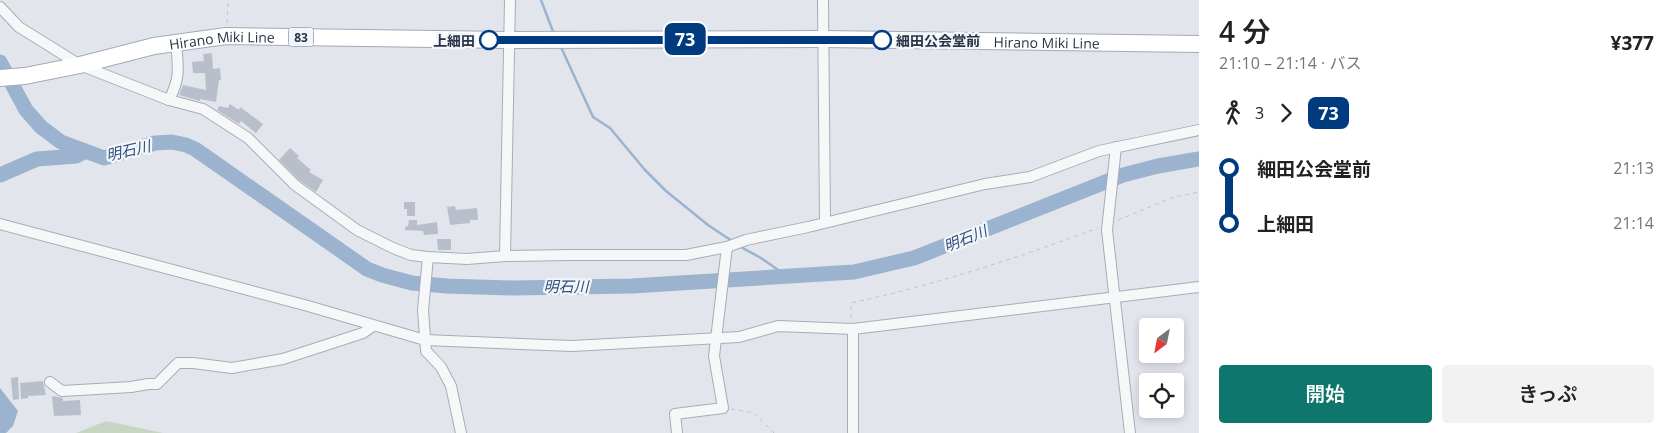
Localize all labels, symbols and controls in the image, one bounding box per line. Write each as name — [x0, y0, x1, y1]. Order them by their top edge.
text: 4 分 — [1219, 12, 1270, 50]
line badge: 73 — [662, 23, 708, 55]
street label: Hirano Miki Line — [168, 26, 275, 53]
text: 73 — [675, 27, 695, 51]
road number: 83 — [288, 28, 314, 46]
marker: 上細田 — [479, 30, 499, 50]
marker: 細田公会堂前 — [872, 30, 892, 50]
text: ¥377 — [1611, 30, 1654, 56]
place label: 上細田 — [433, 31, 475, 50]
place label: 細田公会堂前 — [896, 31, 980, 50]
street label: Hirano Miki Line — [994, 32, 1100, 52]
text: 21:10 – 21:14 · バス — [1219, 52, 1361, 74]
icon: walk — [1219, 99, 1247, 127]
icon: forward — [1272, 99, 1300, 127]
text: 73 — [1318, 101, 1339, 125]
text: 3 — [1255, 102, 1264, 124]
water label: 明石川 — [104, 135, 154, 165]
text: 細田公会堂前 — [1257, 156, 1371, 182]
text: 21:13 — [1613, 157, 1654, 179]
text: 上細田 — [1257, 211, 1314, 237]
text: 21:14 — [1613, 212, 1654, 234]
water label: 明石川 — [940, 220, 991, 256]
water label: 明石川 — [543, 276, 590, 296]
north arrow — [1139, 318, 1184, 362]
map controls — [1139, 318, 1184, 418]
button: 開始 — [1219, 365, 1432, 423]
button: きっぷ — [1442, 365, 1654, 423]
button: locate — [1139, 373, 1184, 418]

